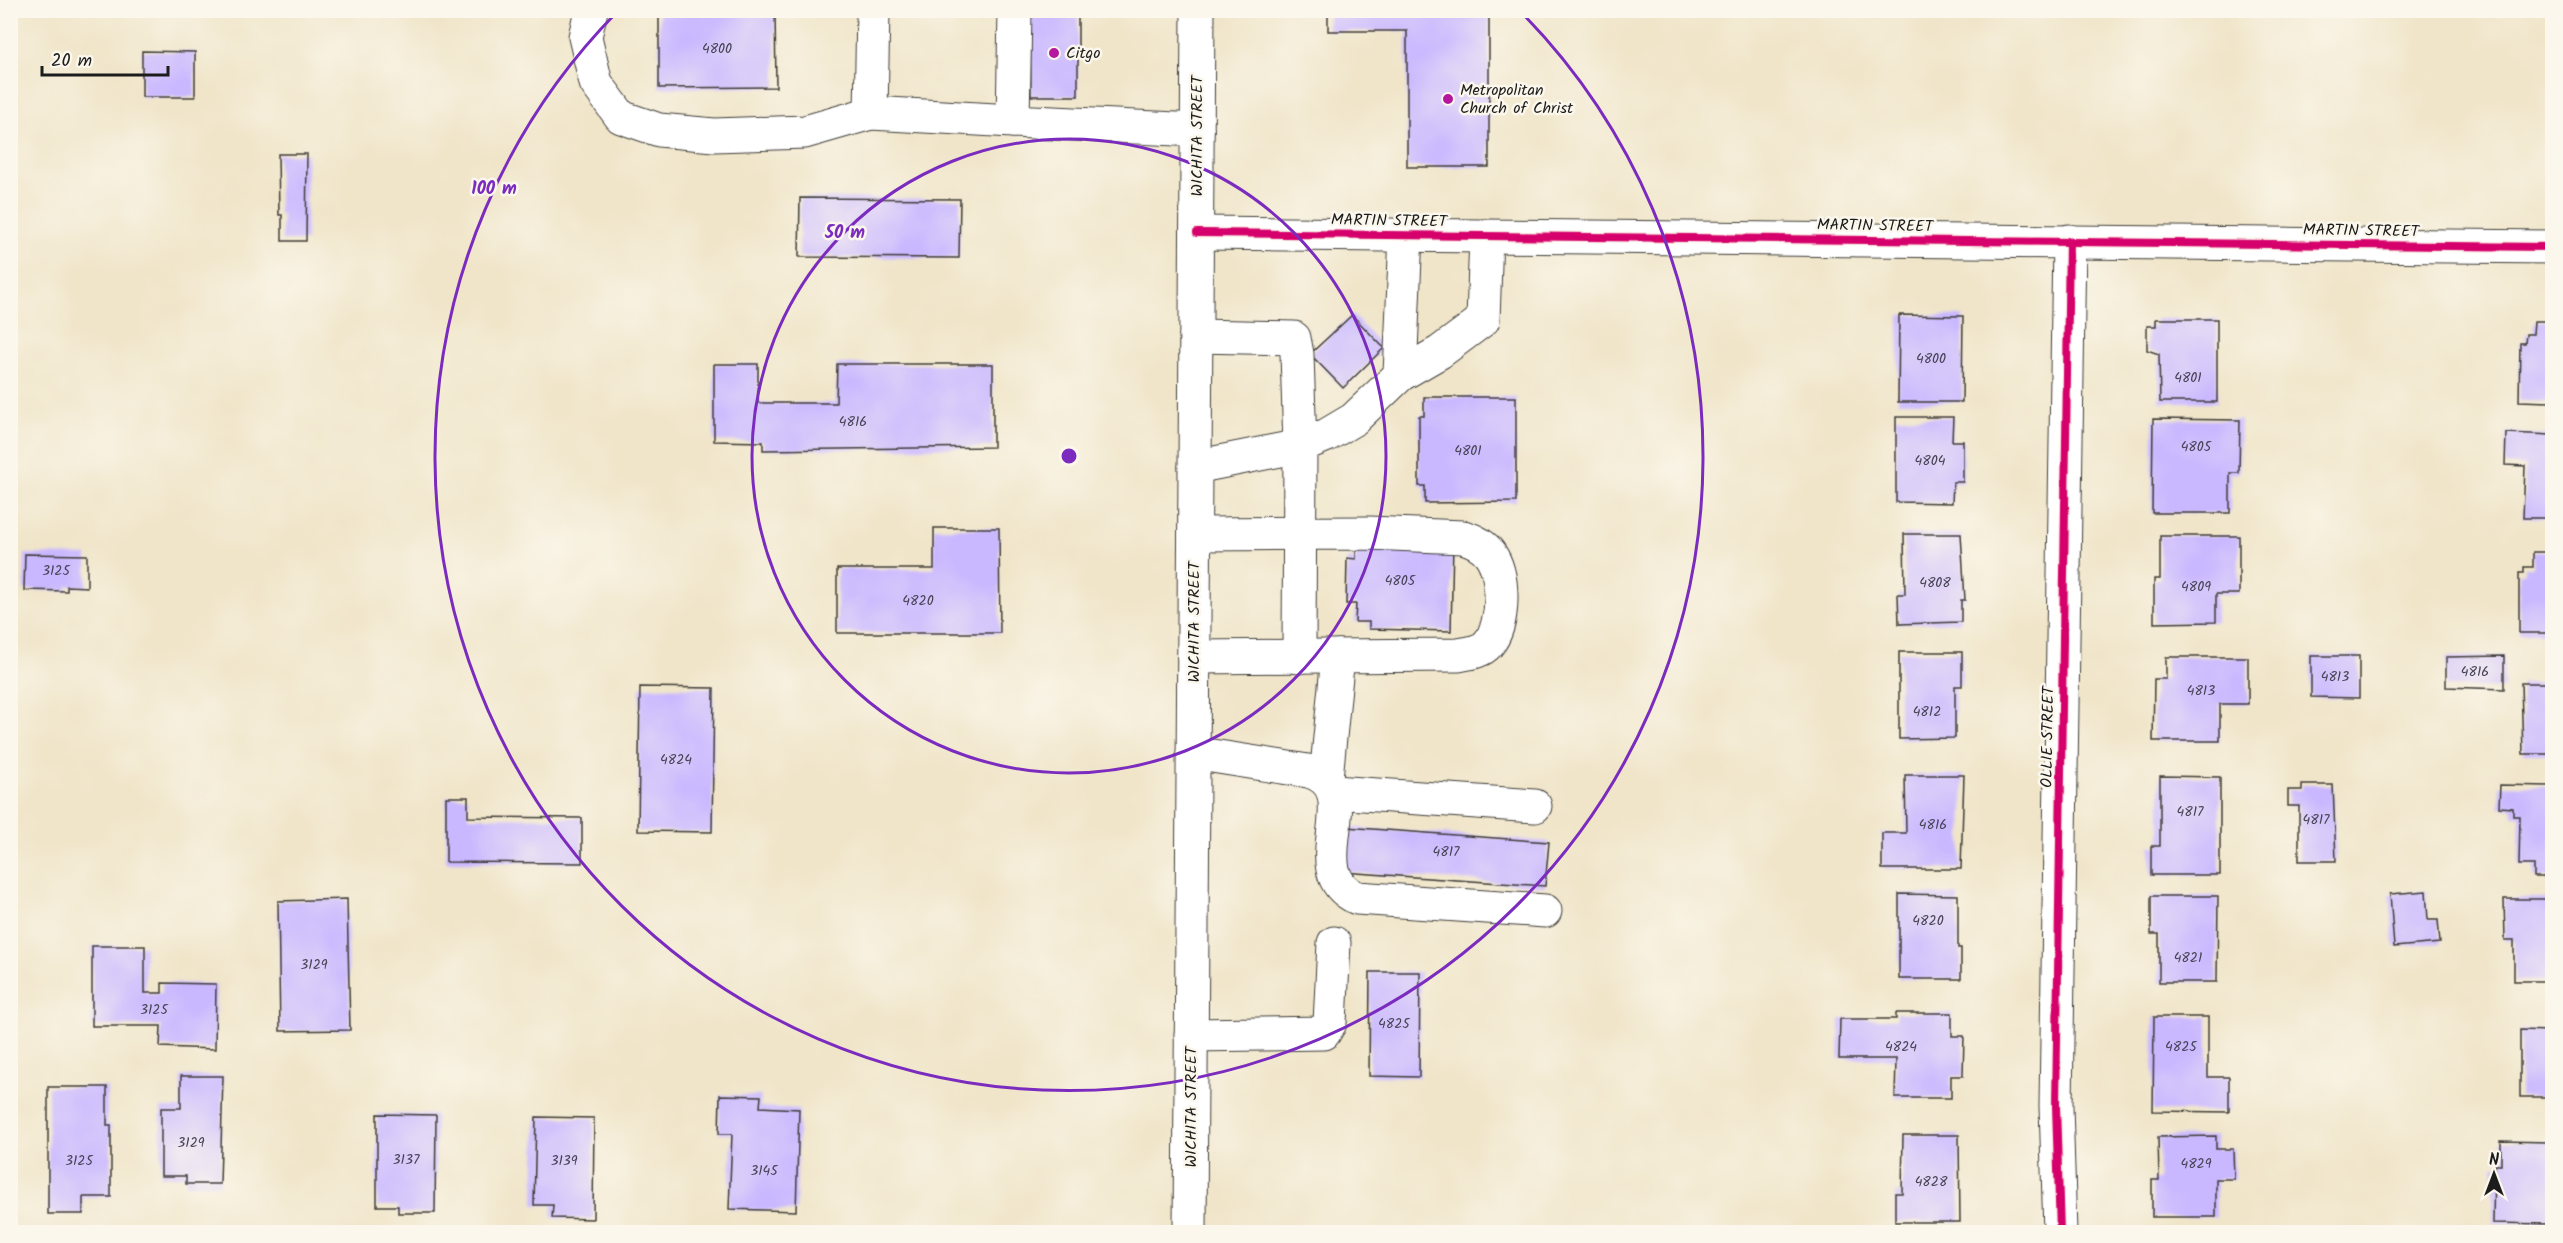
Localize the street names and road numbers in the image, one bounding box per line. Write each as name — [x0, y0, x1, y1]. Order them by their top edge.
street label: WICHITA STREET — [1185, 74, 1210, 197]
street label: MARTIN STREET — [1331, 207, 1449, 235]
street label: MARTIN STREET — [1817, 212, 1935, 240]
street label: MARTIN STREET — [2303, 217, 2421, 245]
street label: WICHITA STREET — [1182, 560, 1207, 683]
street label: OLLIE STREET — [2035, 685, 2061, 788]
street label: WICHITA STREET — [1179, 1045, 1204, 1168]

